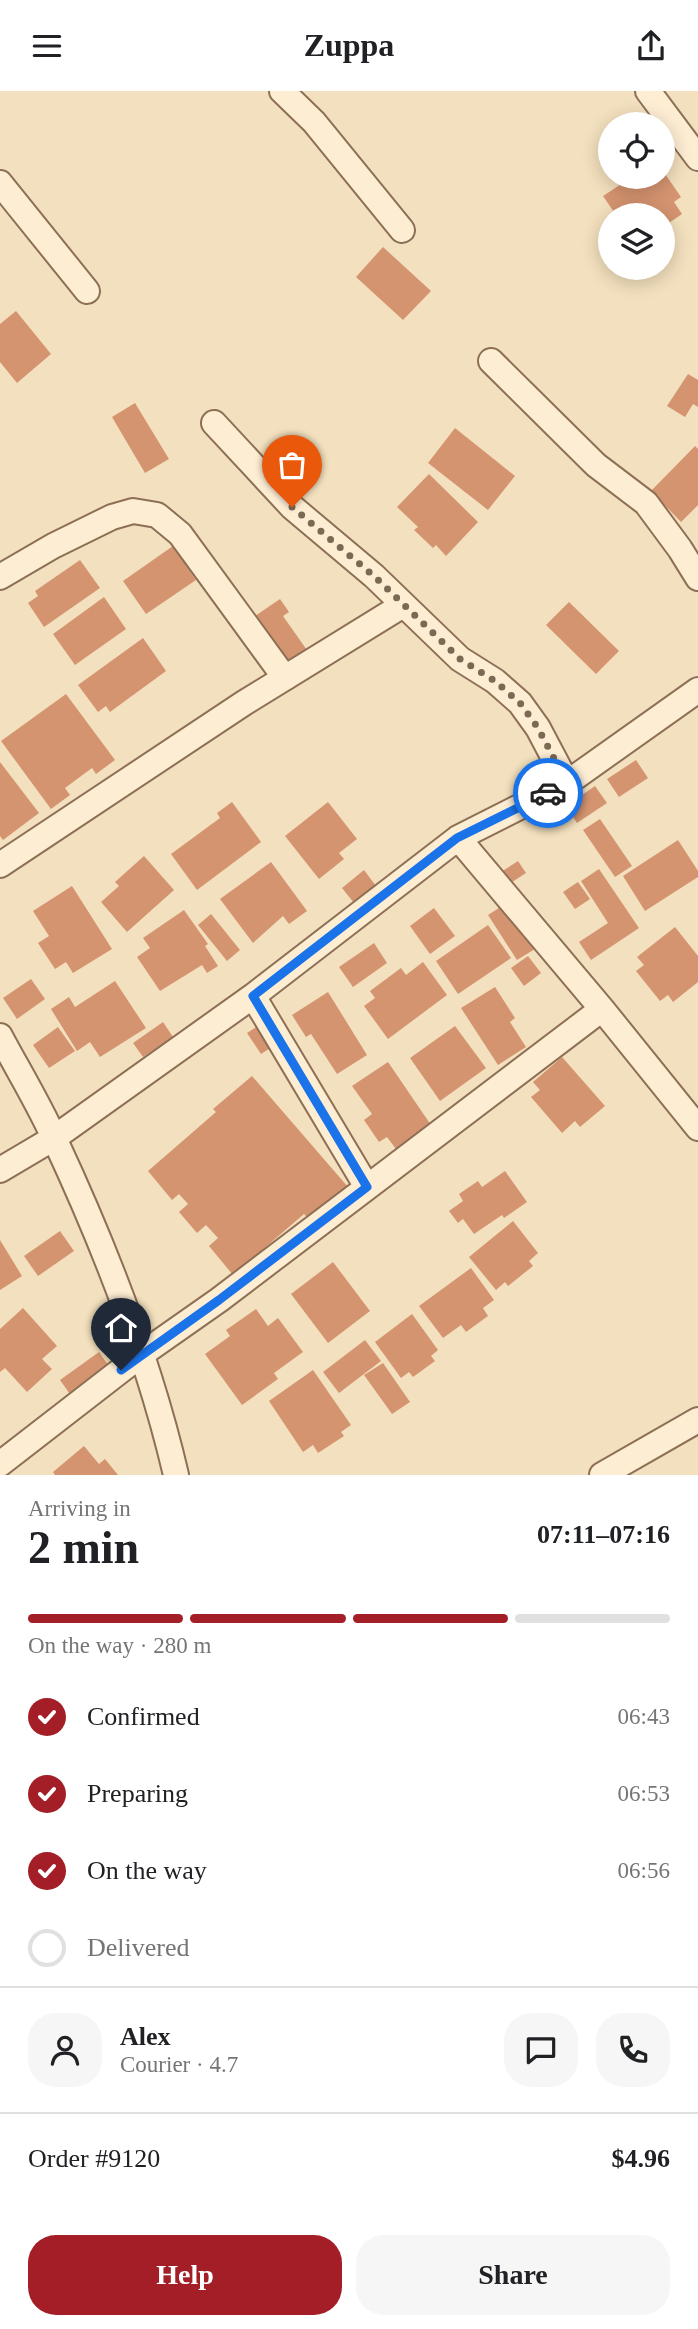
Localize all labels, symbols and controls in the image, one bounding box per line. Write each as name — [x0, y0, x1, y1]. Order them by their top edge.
icon: menu — [28, 27, 66, 65]
text: Zuppa — [304, 27, 394, 63]
icon: share — [632, 27, 670, 65]
map controls — [598, 112, 675, 280]
button: locate — [598, 112, 675, 189]
button: layers — [598, 203, 675, 280]
pin — [262, 435, 322, 507]
icon: bag — [273, 446, 311, 484]
courier — [513, 758, 583, 828]
icon: car — [529, 774, 567, 812]
pin — [91, 1298, 151, 1370]
icon: home — [102, 1309, 140, 1347]
text: Arriving in — [28, 1496, 131, 1521]
text: 07:11–07:16 — [537, 1520, 670, 1549]
text: 2 min — [28, 1522, 139, 1573]
text: On the way · 280 m — [28, 1633, 211, 1658]
icon: check — [28, 1698, 66, 1736]
text: Confirmed — [87, 1702, 200, 1731]
text: 06:43 — [618, 1704, 670, 1729]
icon: check — [28, 1775, 66, 1813]
text: Preparing — [87, 1779, 188, 1808]
text: 06:53 — [618, 1781, 670, 1806]
icon: check — [28, 1852, 66, 1890]
text: On the way — [87, 1856, 207, 1885]
text: 06:56 — [618, 1858, 670, 1883]
text: Delivered — [87, 1933, 190, 1962]
button: person — [28, 2013, 102, 2087]
button: chat — [504, 2013, 578, 2087]
button: phone — [596, 2013, 670, 2087]
text: Alex — [120, 2022, 171, 2051]
text: Courier · 4.7 — [120, 2052, 238, 2077]
text: Order #9120 — [28, 2144, 160, 2173]
text: $4.96 — [612, 2144, 670, 2173]
button: Help — [28, 2235, 342, 2315]
button: Share — [356, 2235, 670, 2315]

